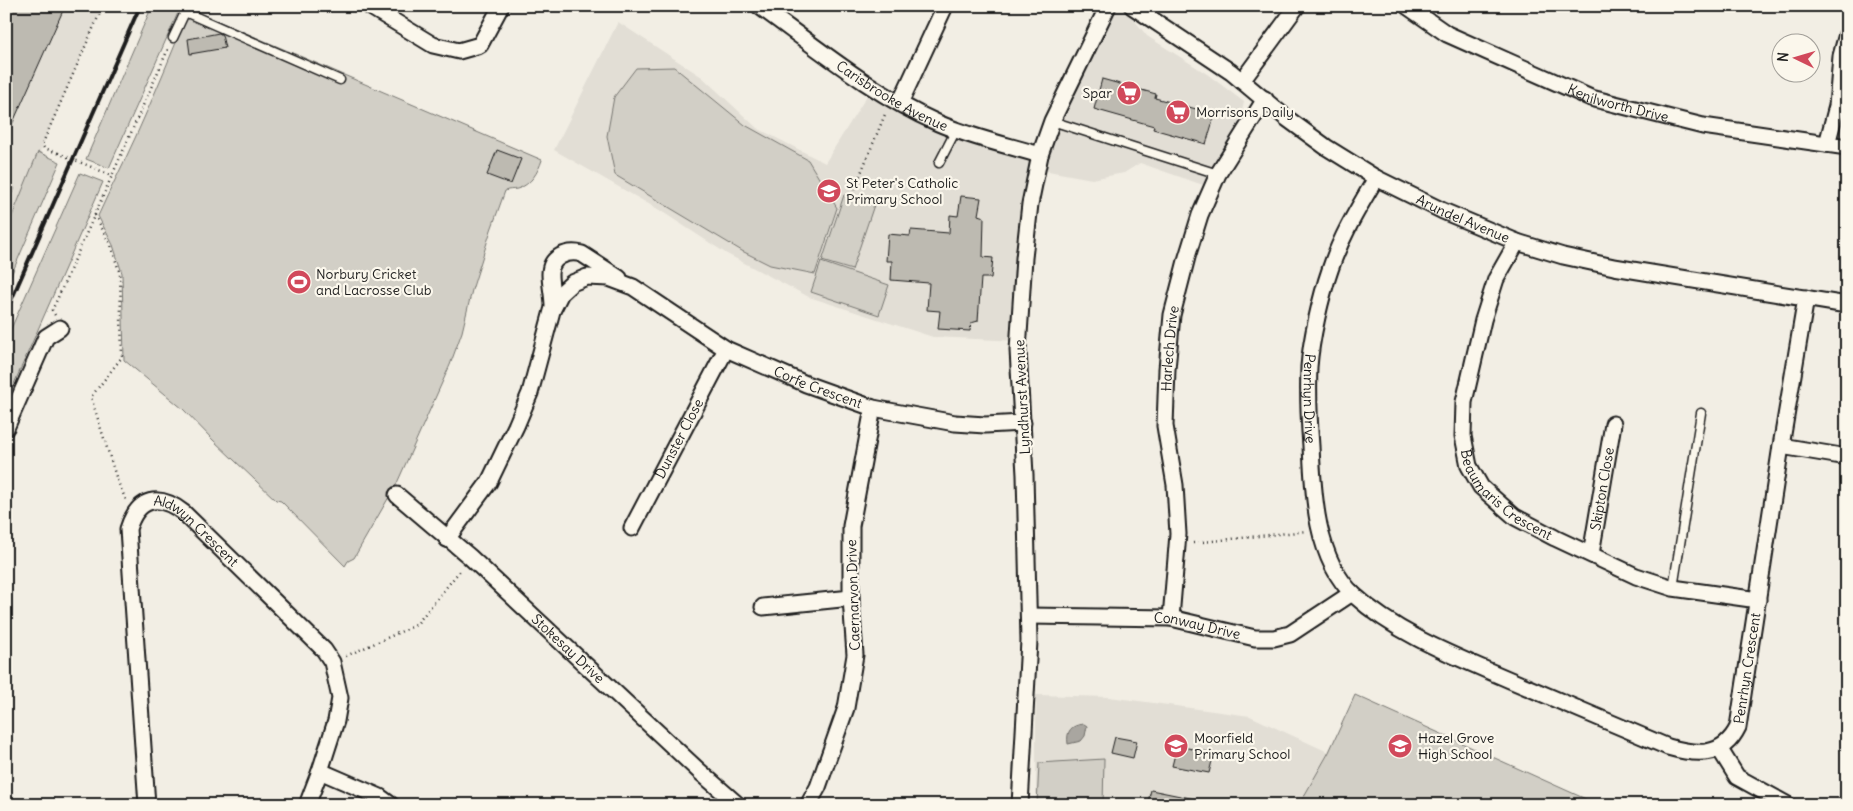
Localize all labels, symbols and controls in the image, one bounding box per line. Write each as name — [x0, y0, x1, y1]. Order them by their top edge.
north arrow — [1770, 32, 1820, 82]
text: N — [1774, 51, 1792, 62]
street label: Carisbrooke Avenue — [833, 56, 950, 135]
supermarket icon: Spar — [1116, 80, 1142, 106]
street label: Kenilworth Drive — [1565, 80, 1670, 126]
place label: Spar — [1083, 84, 1112, 102]
supermarket icon: Morrisons Daily — [1165, 99, 1191, 125]
place label: Morrisons Daily — [1196, 103, 1294, 121]
place label: St Peter's Catholic Primary School — [846, 174, 958, 208]
school or university icon: St Peter's Catholic Primary School — [816, 178, 842, 204]
street label: Arundel Avenue — [1413, 190, 1512, 247]
place label: Norbury Cricket and Lacrosse Club — [316, 265, 432, 299]
sports icon: Norbury Cricket and Lacrosse Club — [286, 269, 312, 295]
street label: Harlech Drive — [1157, 303, 1183, 392]
street label: Lyndhurst Avenue — [1010, 339, 1034, 455]
street label: Penrhyn Drive — [1300, 353, 1320, 444]
street label: Corfe Crescent — [771, 362, 865, 412]
street label: Dunster Close — [651, 395, 707, 482]
street label: Skipton Close — [1586, 446, 1618, 532]
street label: Beaumaris Crescent — [1457, 448, 1555, 544]
street label: Aldwyn Crescent — [153, 492, 243, 571]
street label: Caernarvon Drive — [842, 539, 864, 651]
street label: Conway Drive — [1154, 609, 1242, 643]
street label: Stokesay Drive — [528, 610, 608, 687]
street label: Penrhyn Crescent — [1730, 611, 1764, 725]
place label: Moorfield Primary School — [1194, 729, 1290, 763]
place label: Hazel Grove High School — [1418, 729, 1494, 763]
school or university icon: Moorfield Primary School — [1163, 733, 1189, 759]
school or university icon: Hazel Grove High School — [1387, 733, 1413, 759]

